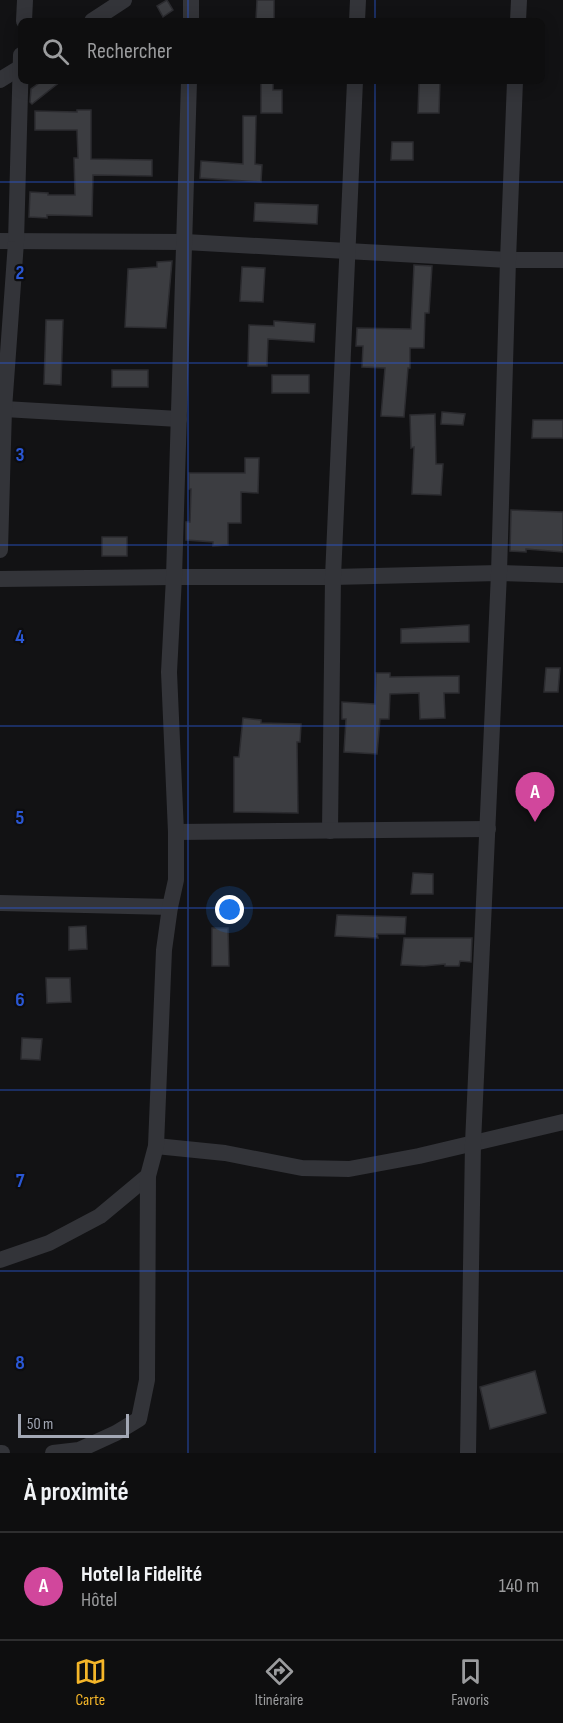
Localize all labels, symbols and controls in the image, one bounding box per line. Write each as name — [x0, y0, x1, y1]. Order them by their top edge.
search box — [18, 18, 545, 84]
icon: search — [39, 35, 72, 68]
text: Rechercher — [87, 38, 172, 65]
text: 2 — [16, 261, 24, 285]
text: 3 — [16, 443, 25, 467]
text: 4 — [15, 625, 25, 649]
pin: A — [516, 772, 554, 822]
text: 5 — [16, 806, 25, 830]
your location — [215, 895, 244, 924]
text: 6 — [15, 988, 25, 1012]
text: 7 — [16, 1169, 25, 1193]
text: 8 — [15, 1351, 25, 1375]
scale bar — [18, 1411, 129, 1438]
text: 50 m — [27, 1415, 53, 1434]
text: À proximité — [24, 1477, 129, 1508]
text: Hotel la Fidelité — [81, 1561, 202, 1588]
text: A — [39, 1574, 48, 1598]
text: 140 m — [499, 1574, 539, 1598]
text: Hôtel — [81, 1588, 117, 1612]
tab: Carte — [74, 1655, 107, 1710]
tab: Itinéraire — [255, 1655, 303, 1710]
tab: Favoris — [451, 1655, 489, 1710]

